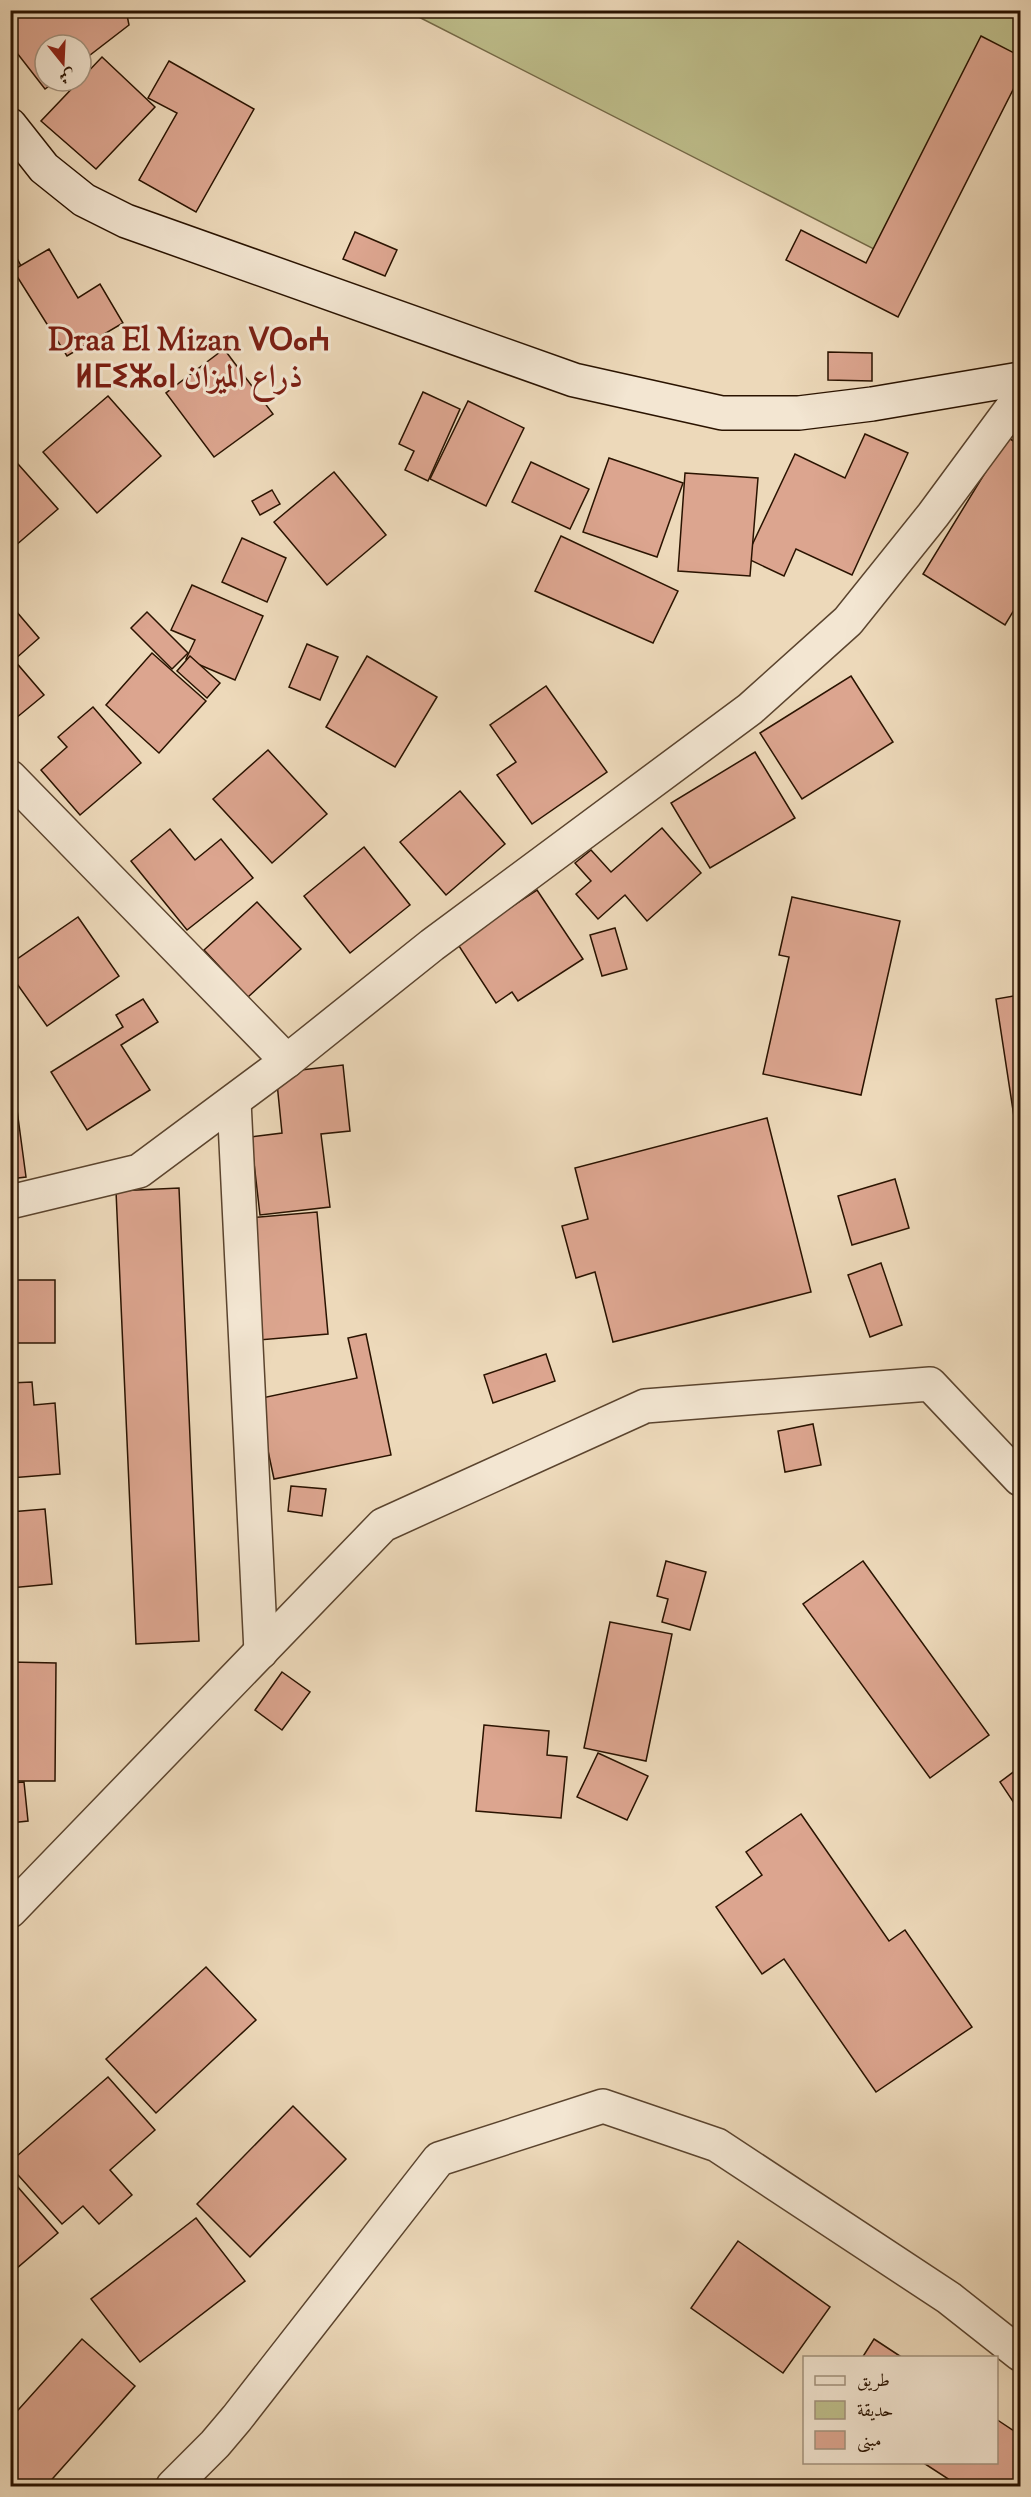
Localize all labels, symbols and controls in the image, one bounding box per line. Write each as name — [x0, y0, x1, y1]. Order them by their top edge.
north arrow — [33, 33, 93, 93]
text: ش — [56, 61, 78, 88]
district label: Draa El Mizan ⴸⵔⴰⵄ ⵍⵎⵉⵣⴰⵏ ذراع الميزان — [48, 319, 330, 402]
legend — [803, 2356, 998, 2464]
text: طريق — [857, 2369, 890, 2395]
text: حديقة — [857, 2399, 893, 2425]
text: مبنى — [857, 2429, 882, 2455]

